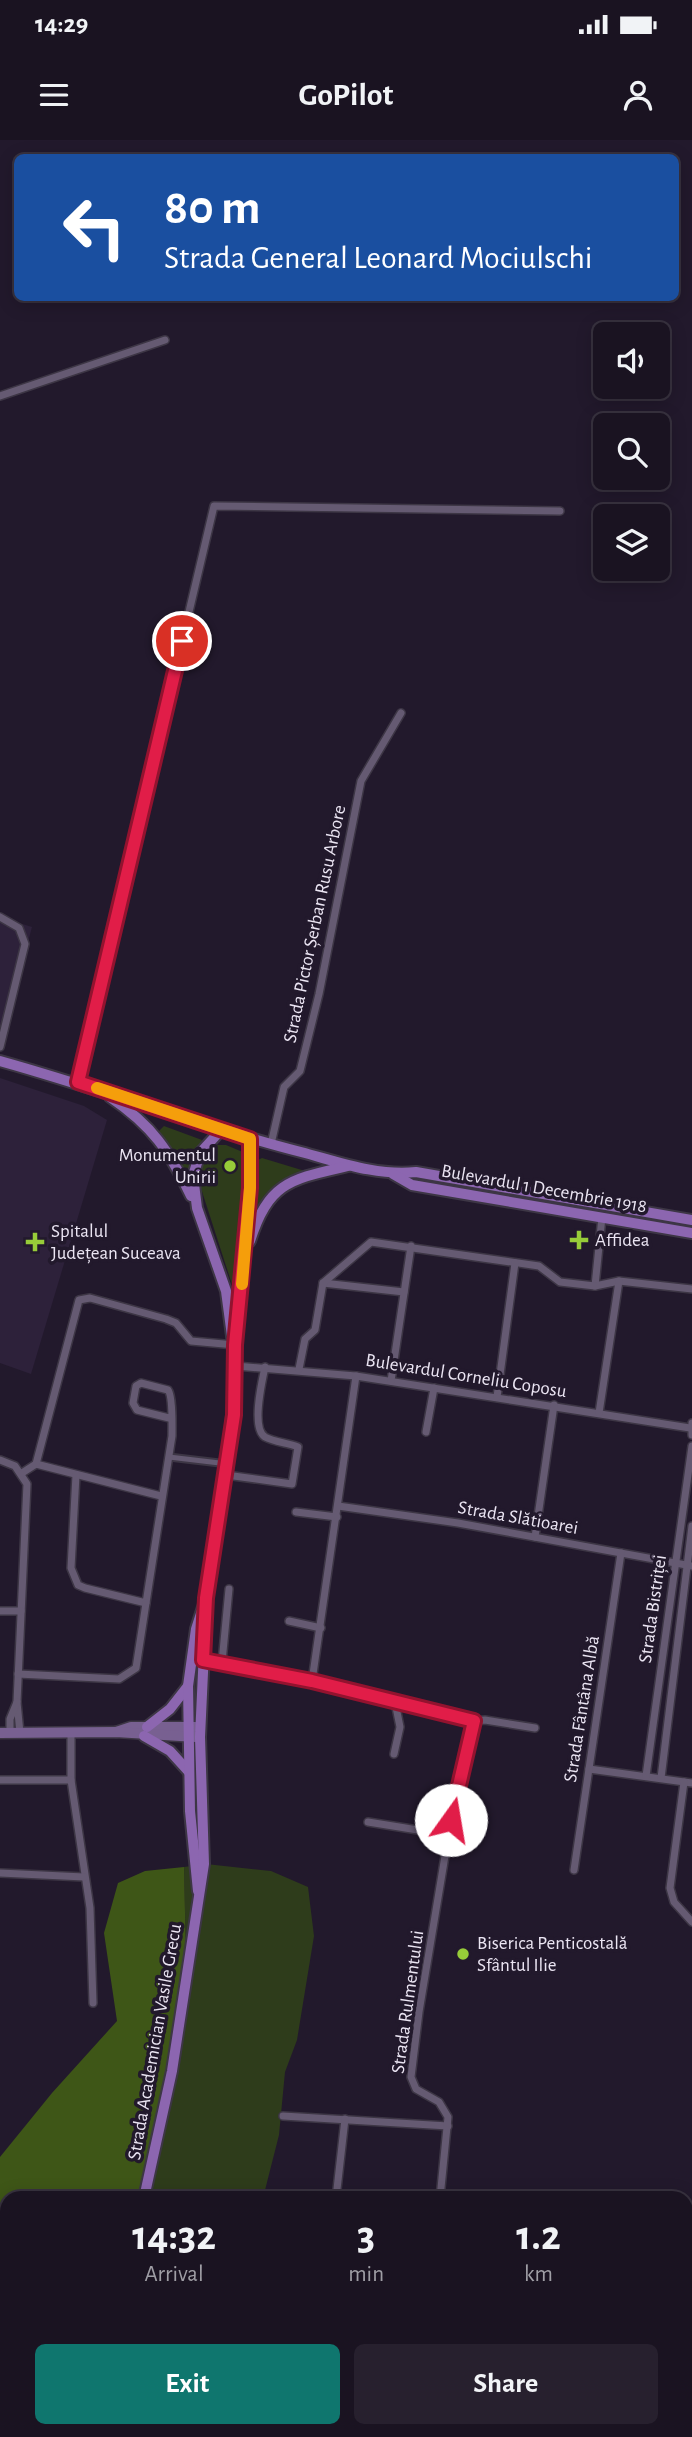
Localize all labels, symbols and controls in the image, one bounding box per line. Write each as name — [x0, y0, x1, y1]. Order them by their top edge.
text: 14:29 — [35, 11, 88, 37]
icon: menu — [35, 76, 73, 114]
icon: person — [619, 76, 657, 114]
text: GoPilot — [299, 79, 393, 111]
icon: left — [49, 182, 140, 273]
text: 80 m — [164, 184, 261, 233]
text: Strada General Leonard Mociulschi — [164, 242, 593, 274]
map controls — [593, 322, 670, 581]
button: sound — [593, 322, 670, 399]
button: search — [593, 413, 670, 490]
button: layers — [593, 504, 670, 581]
pin — [152, 611, 212, 671]
icon: arrive — [163, 622, 201, 660]
street label: Strada Pictor Șerban Rusu Arbore — [280, 803, 351, 1045]
place label: Monumentul Unirii — [119, 1146, 216, 1187]
marker: Monumentul Unirii — [222, 1158, 238, 1174]
street label: Bulevardul 1 Decembrie 1918 — [440, 1162, 648, 1216]
place label: Spitalul Județean Suceava — [51, 1222, 181, 1264]
marker: Affidea — [569, 1230, 589, 1250]
place label: Affidea — [595, 1231, 650, 1250]
marker: Spitalul Județean Suceava — [25, 1232, 45, 1252]
street label: Bulevardul Corneliu Coposu — [364, 1351, 568, 1401]
street label: Strada Slătioarei — [456, 1498, 580, 1538]
street label: Strada Bistriței — [636, 1554, 671, 1665]
street label: Strada Fântâna Albă — [561, 1634, 603, 1784]
position arrow — [414, 1783, 488, 1857]
street label: Strada Academician Vasile Grecu — [125, 1922, 185, 2162]
street label: Strada Rulmentului — [389, 1929, 427, 2075]
place label: Biserica Penticostală Sfântul Ilie — [477, 1934, 628, 1975]
marker: Biserica Penticostală Sfântul Ilie — [455, 1946, 471, 1962]
text: 14:32 — [132, 2215, 216, 2257]
text: 3 — [357, 2215, 375, 2257]
text: 1.2 — [516, 2215, 561, 2257]
text: Arrival — [145, 2263, 204, 2286]
text: min — [348, 2263, 384, 2286]
text: km — [524, 2263, 553, 2286]
button: Exit — [35, 2344, 340, 2424]
button: Share — [354, 2344, 658, 2424]

